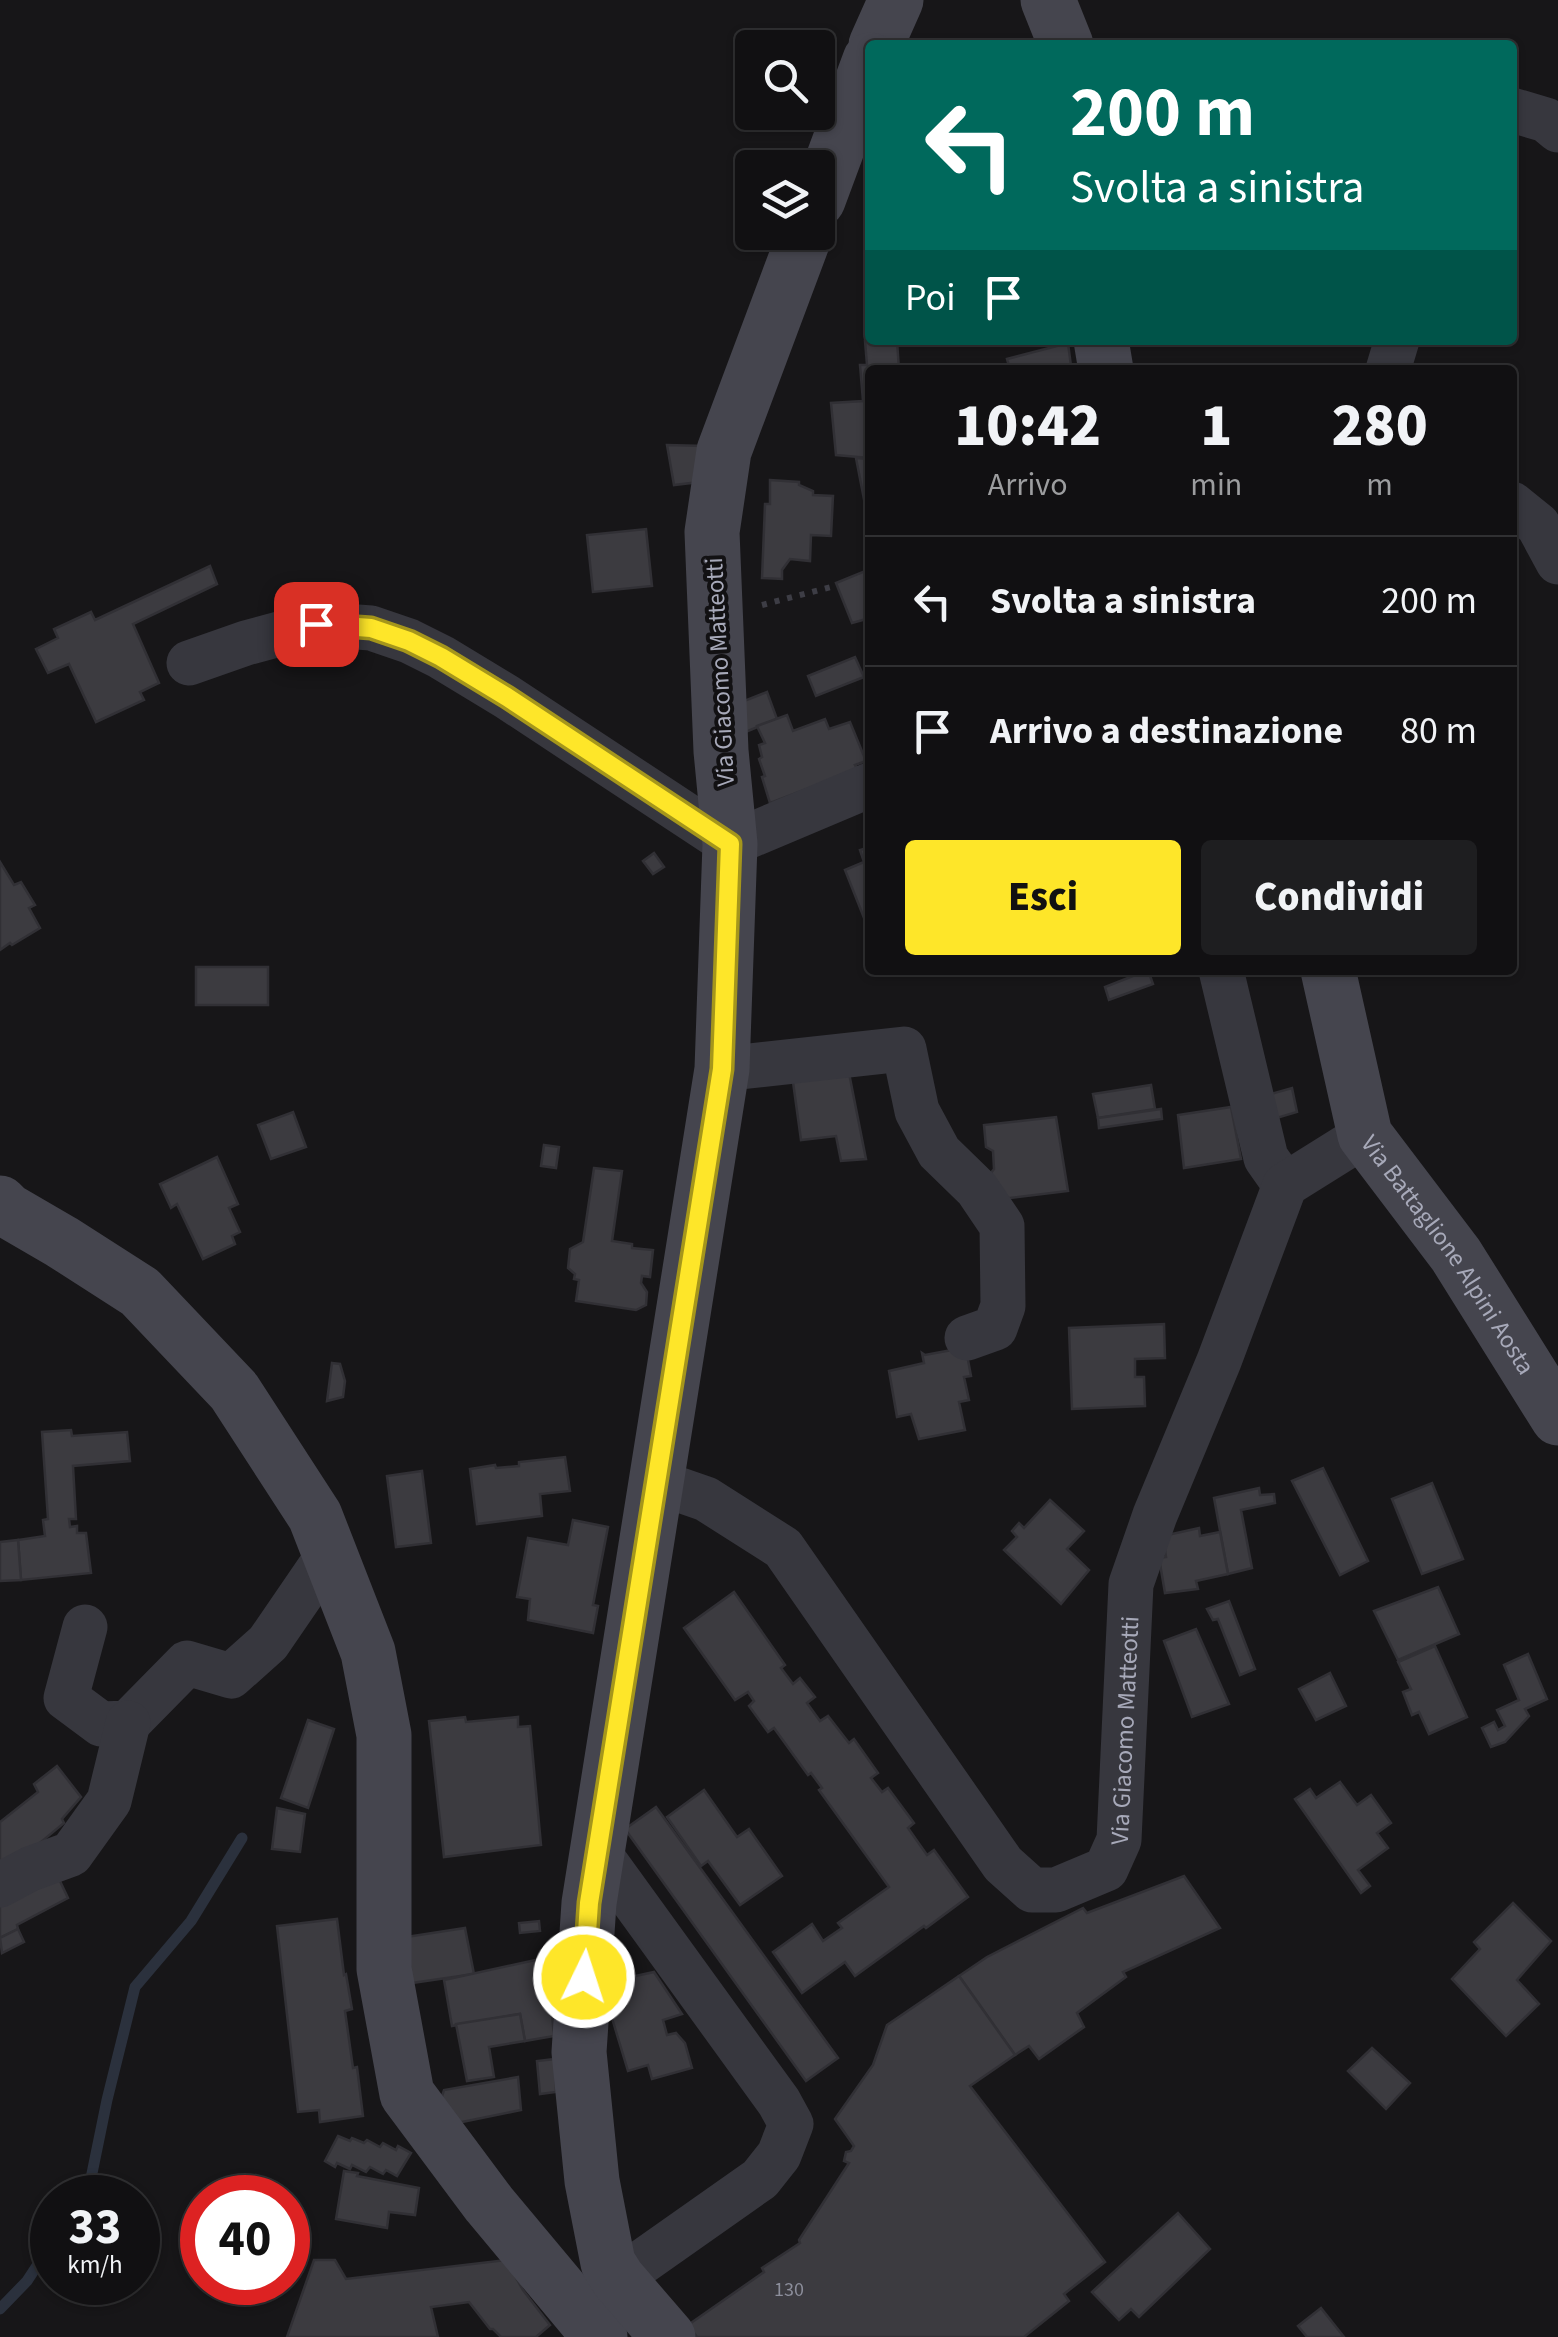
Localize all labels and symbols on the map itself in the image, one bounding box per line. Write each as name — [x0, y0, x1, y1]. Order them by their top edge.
street label: Via Giacomo Matteotti — [696, 557, 744, 787]
pin — [274, 582, 359, 667]
street label: Via Battaglione Alpini Aosta — [1352, 1128, 1543, 1382]
street label: Via Giacomo Matteotti — [1102, 1615, 1148, 1846]
position arrow — [532, 1925, 636, 2029]
speed limit sign: 40 — [180, 2175, 310, 2305]
house number: 130 — [774, 2276, 804, 2304]

